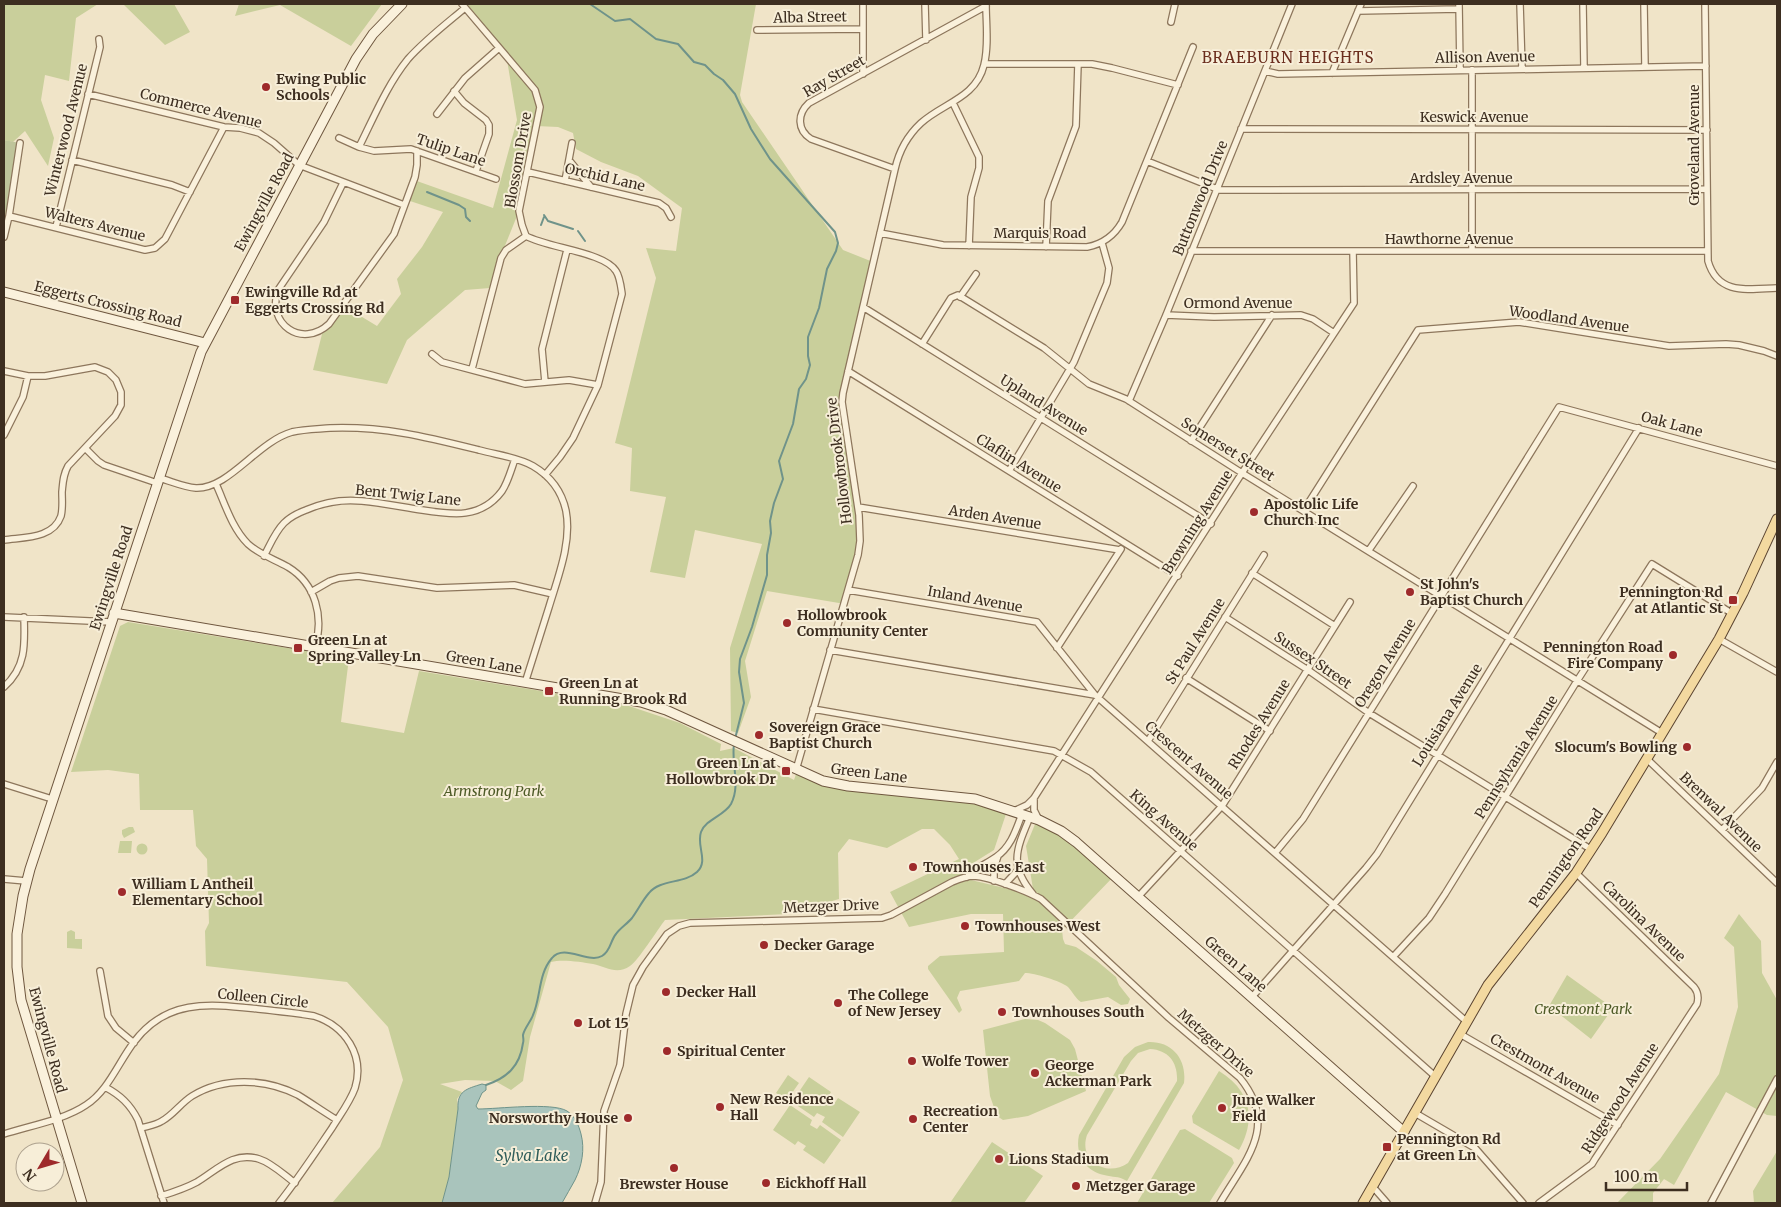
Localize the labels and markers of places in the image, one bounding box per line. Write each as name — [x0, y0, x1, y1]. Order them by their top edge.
place label: Ewing Public Schools — [276, 70, 366, 104]
marker: Ewing Public Schools — [260, 81, 272, 93]
place label: Ewingville Rd at Eggerts Crossing Rd — [245, 283, 385, 317]
marker: Ewingville Rd at Eggerts Crossing Rd — [229, 294, 241, 306]
place label: Apostolic Life Church Inc — [1263, 495, 1359, 529]
marker: Apostolic Life Church Inc — [1248, 506, 1260, 518]
place label: St John's Baptist Church — [1420, 575, 1524, 609]
place label: Pennington Rd at Atlantic St — [1619, 583, 1723, 617]
marker: St John's Baptist Church — [1404, 586, 1416, 598]
marker: Pennington Rd at Atlantic St — [1727, 594, 1739, 606]
place label: Hollowbrook Community Center — [797, 606, 928, 640]
marker: Hollowbrook Community Center — [781, 617, 793, 629]
place label: Green Ln at Spring Valley Ln — [308, 631, 422, 665]
place label: Pennington Road Fire Company — [1543, 638, 1664, 672]
marker: Green Ln at Spring Valley Ln — [292, 642, 304, 654]
marker: Pennington Road Fire Company — [1667, 649, 1679, 661]
place label: Green Ln at Running Brook Rd — [559, 674, 687, 708]
marker: Green Ln at Running Brook Rd — [543, 685, 555, 697]
place label: Sovereign Grace Baptist Church — [769, 718, 881, 752]
marker: Sovereign Grace Baptist Church — [753, 729, 765, 741]
place label: Slocum's Bowling — [1555, 738, 1677, 756]
marker: Slocum's Bowling — [1681, 741, 1693, 753]
place label: Green Ln at Hollowbrook Dr — [666, 754, 776, 788]
marker: Green Ln at Hollowbrook Dr — [780, 765, 792, 777]
place label: Townhouses East — [923, 858, 1045, 876]
marker: Townhouses East — [907, 861, 919, 873]
place label: William L Antheil Elementary School — [131, 875, 263, 909]
marker: William L Antheil Elementary School — [116, 886, 128, 898]
place label: Townhouses West — [975, 917, 1101, 935]
marker: Townhouses West — [959, 920, 971, 932]
place label: Decker Garage — [774, 936, 875, 954]
marker: Decker Garage — [758, 939, 770, 951]
place label: Decker Hall — [676, 983, 757, 1001]
marker: Decker Hall — [660, 986, 672, 998]
place label: The College of New Jersey — [848, 986, 942, 1020]
marker: The College of New Jersey — [832, 997, 844, 1009]
place label: Townhouses South — [1012, 1003, 1145, 1021]
marker: Townhouses South — [996, 1006, 1008, 1018]
place label: Lot 15 — [588, 1014, 629, 1032]
marker: Lot 15 — [572, 1017, 584, 1029]
place label: Spiritual Center — [677, 1042, 786, 1060]
marker: Spiritual Center — [661, 1045, 673, 1057]
place label: Wolfe Tower — [921, 1052, 1009, 1070]
marker: Wolfe Tower — [906, 1055, 918, 1067]
place label: George Ackerman Park — [1044, 1056, 1153, 1090]
marker: George Ackerman Park — [1029, 1067, 1041, 1079]
place label: New Residence Hall — [730, 1090, 834, 1124]
place label: June Walker Field — [1231, 1091, 1316, 1125]
marker: New Residence Hall — [714, 1101, 726, 1113]
place label: Recreation Center — [923, 1102, 998, 1136]
marker: June Walker Field — [1216, 1102, 1228, 1114]
place label: Norsworthy House — [489, 1109, 618, 1127]
marker: Norsworthy House — [622, 1112, 634, 1124]
marker: Recreation Center — [907, 1113, 919, 1125]
place label: Pennington Rd at Green Ln — [1397, 1130, 1501, 1164]
marker: Pennington Rd at Green Ln — [1381, 1141, 1393, 1153]
place label: Lions Stadium — [1009, 1150, 1109, 1168]
marker: Lions Stadium — [993, 1153, 1005, 1165]
marker: Brewster House — [668, 1162, 680, 1174]
place label: Eickhoff Hall — [776, 1174, 867, 1192]
place label: Brewster House — [620, 1175, 729, 1193]
marker: Eickhoff Hall — [760, 1177, 772, 1189]
place label: Metzger Garage — [1086, 1177, 1196, 1195]
marker: Metzger Garage — [1070, 1180, 1082, 1192]

